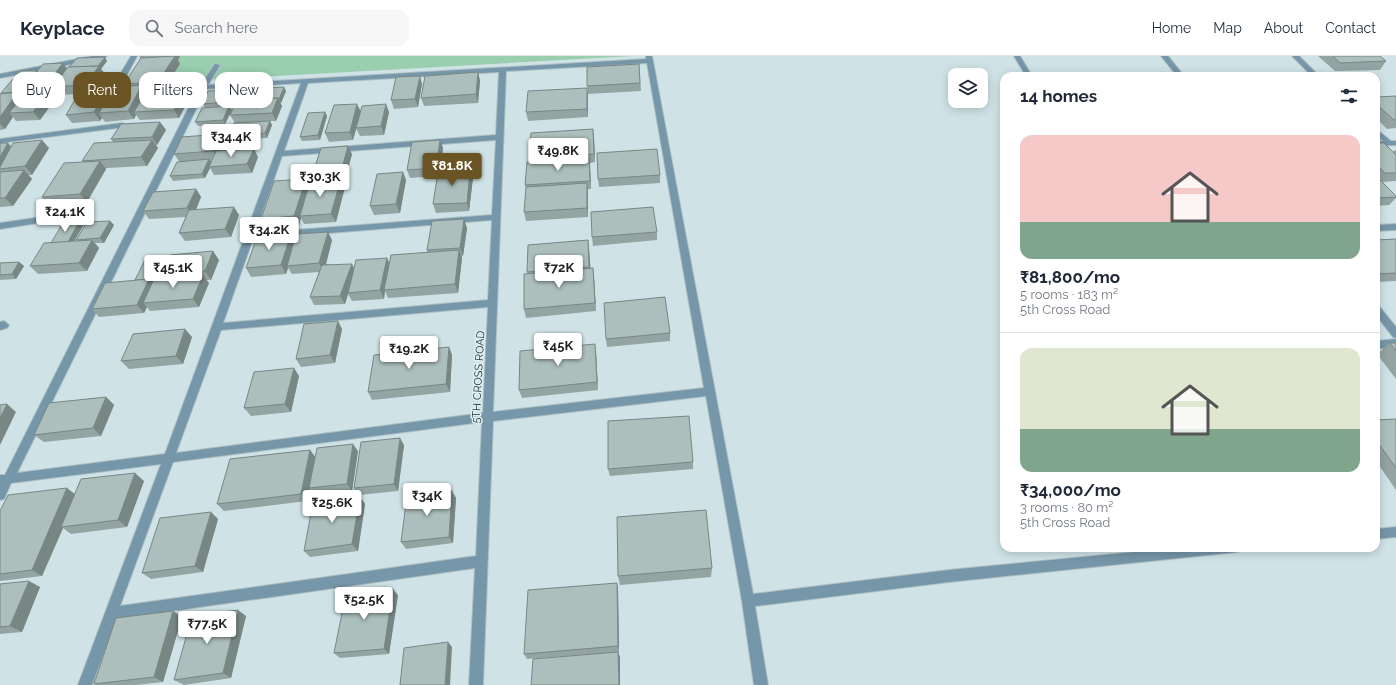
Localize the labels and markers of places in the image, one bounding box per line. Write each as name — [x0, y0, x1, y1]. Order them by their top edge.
pin: ₹34.4K — [198, 124, 264, 158]
pin: ₹49.8K — [525, 138, 591, 172]
pin: ₹81.8K — [419, 153, 485, 187]
pin: ₹30.3K — [287, 164, 353, 198]
pin: ₹24.1K — [32, 199, 98, 233]
pin: ₹34.2K — [236, 217, 302, 251]
pin: ₹45.1K — [140, 255, 206, 289]
pin: ₹72K — [535, 255, 583, 289]
pin: ₹45K — [534, 333, 582, 367]
pin: ₹19.2K — [376, 336, 442, 370]
pin: ₹34K — [403, 483, 451, 517]
pin: ₹25.6K — [299, 490, 365, 524]
pin: ₹52.5K — [331, 587, 397, 621]
pin: ₹77.5K — [174, 611, 240, 645]

